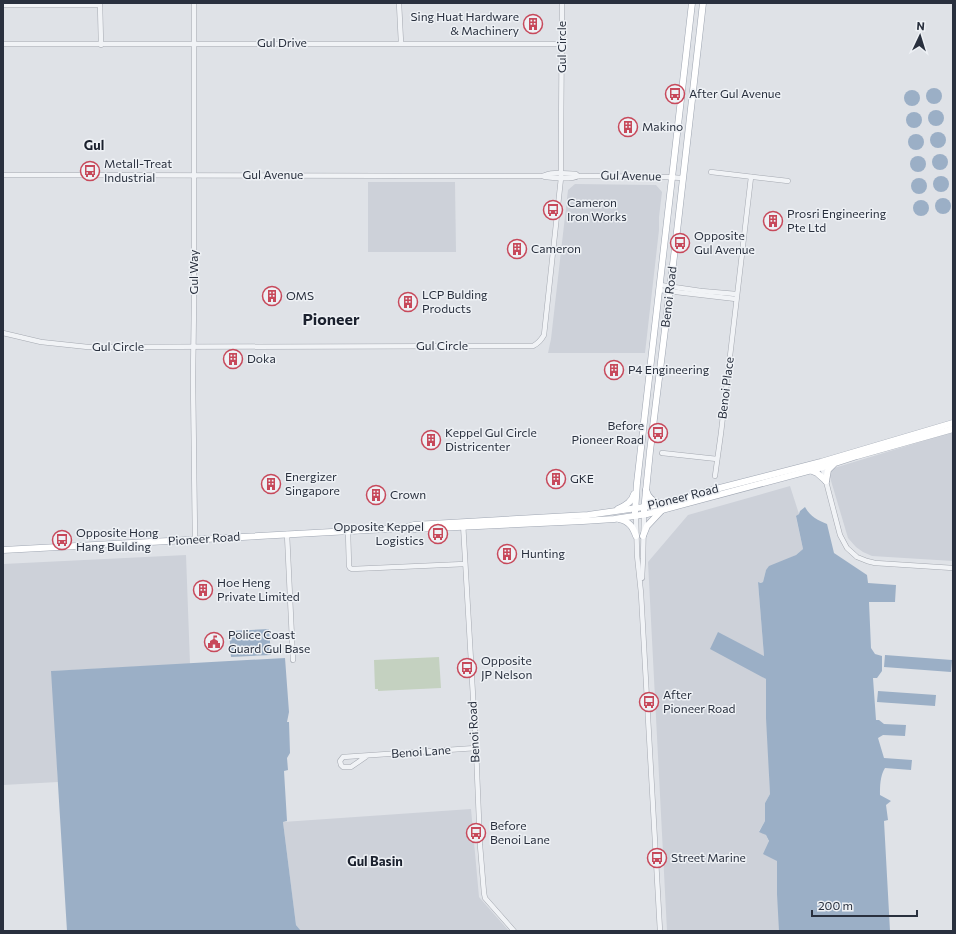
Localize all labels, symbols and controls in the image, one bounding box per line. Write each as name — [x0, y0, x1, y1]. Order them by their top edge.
place label: Sing Huat Hardware & Machinery — [411, 9, 519, 37]
building icon: Sing Huat Hardware & Machinery — [522, 13, 544, 35]
north arrow — [900, 16, 940, 56]
text: N — [916, 19, 925, 32]
street label: Gul Circle — [554, 21, 568, 73]
street label: Gul Drive — [257, 35, 307, 49]
bus stop icon: After Gul Avenue — [664, 83, 686, 105]
place label: After Gul Avenue — [689, 86, 781, 100]
building icon: Makino — [617, 116, 639, 138]
place label: Makino — [642, 119, 683, 133]
district label: Gul — [84, 137, 104, 153]
place label: Metall-Treat Industrial — [104, 156, 172, 184]
bus stop icon: Metall-Treat Industrial — [79, 160, 101, 182]
street label: Gul Avenue — [243, 167, 303, 181]
street label: Gul Avenue — [600, 167, 662, 183]
place label: Cameron Iron Works — [567, 195, 627, 223]
bus stop icon: Cameron Iron Works — [542, 199, 564, 221]
place label: Prosri Engineering Pte Ltd — [787, 206, 887, 234]
building icon: Prosri Engineering Pte Ltd — [762, 210, 784, 232]
place label: Opposite Gul Avenue — [694, 228, 755, 256]
bus stop icon: Opposite Gul Avenue — [669, 232, 691, 254]
building icon: Cameron — [506, 238, 528, 260]
place label: Cameron — [531, 241, 581, 255]
street label: Gul Way — [186, 250, 200, 294]
street label: Benoi Road — [657, 265, 679, 328]
building icon: OMS — [261, 285, 283, 307]
place label: LCP Bulding Products — [422, 287, 488, 315]
place label: OMS — [286, 288, 314, 302]
building icon: LCP Bulding Products — [397, 291, 419, 313]
district label: Pioneer — [302, 309, 360, 328]
street label: Gul Circle — [416, 338, 468, 352]
street label: Gul Circle — [92, 339, 144, 353]
building icon: Doka — [222, 348, 244, 370]
place label: Doka — [247, 351, 276, 365]
street label: Benoi Place — [714, 356, 736, 420]
building icon: P4 Engineering — [603, 359, 625, 381]
place label: P4 Engineering — [628, 362, 710, 376]
place label: Before Pioneer Road — [572, 418, 644, 446]
bus stop icon: Before Pioneer Road — [647, 422, 669, 444]
place label: Keppel Gul Circle Districenter — [445, 425, 537, 453]
building icon: Keppel Gul Circle Districenter — [420, 429, 442, 451]
building icon: GKE — [545, 468, 567, 490]
place label: Energizer Singapore — [285, 469, 340, 497]
place label: GKE — [570, 471, 594, 485]
building icon: Energizer Singapore — [260, 473, 282, 495]
street label: Pioneer Road — [646, 480, 720, 512]
building icon: Crown — [365, 484, 387, 506]
place label: Crown — [390, 487, 426, 501]
place label: Opposite Keppel Logistics — [333, 519, 424, 547]
bus stop icon: Opposite Keppel Logistics — [427, 523, 449, 545]
place label: Opposite Hong Hang Building — [76, 525, 159, 553]
street label: Pioneer Road — [167, 528, 241, 548]
bus stop icon: Opposite Hong Hang Building — [51, 529, 73, 551]
building icon: Hunting — [496, 543, 518, 565]
place label: Hunting — [521, 546, 565, 560]
place label: Hoe Heng Private Limited — [217, 575, 300, 603]
building icon: Hoe Heng Private Limited — [192, 579, 214, 601]
place label: Police Coast Guard Gul Base — [228, 627, 310, 655]
public building icon: Police Coast Guard Gul Base — [203, 631, 225, 653]
place label: Opposite JP Nelson — [481, 653, 532, 682]
bus stop icon: Opposite JP Nelson — [456, 657, 478, 679]
place label: After Pioneer Road — [663, 687, 736, 715]
bus stop icon: After Pioneer Road — [638, 691, 660, 713]
street label: Benoi Road — [464, 701, 482, 763]
street label: Benoi Lane — [391, 742, 451, 760]
place label: Before Benoi Lane — [490, 818, 550, 846]
bus stop icon: Before Benoi Lane — [465, 822, 487, 844]
bus stop icon: Street Marine — [646, 847, 668, 869]
place label: Street Marine — [671, 850, 746, 864]
district label: Gul Basin — [347, 853, 403, 869]
scale bar — [812, 892, 917, 918]
text: 200 m — [818, 898, 853, 912]

